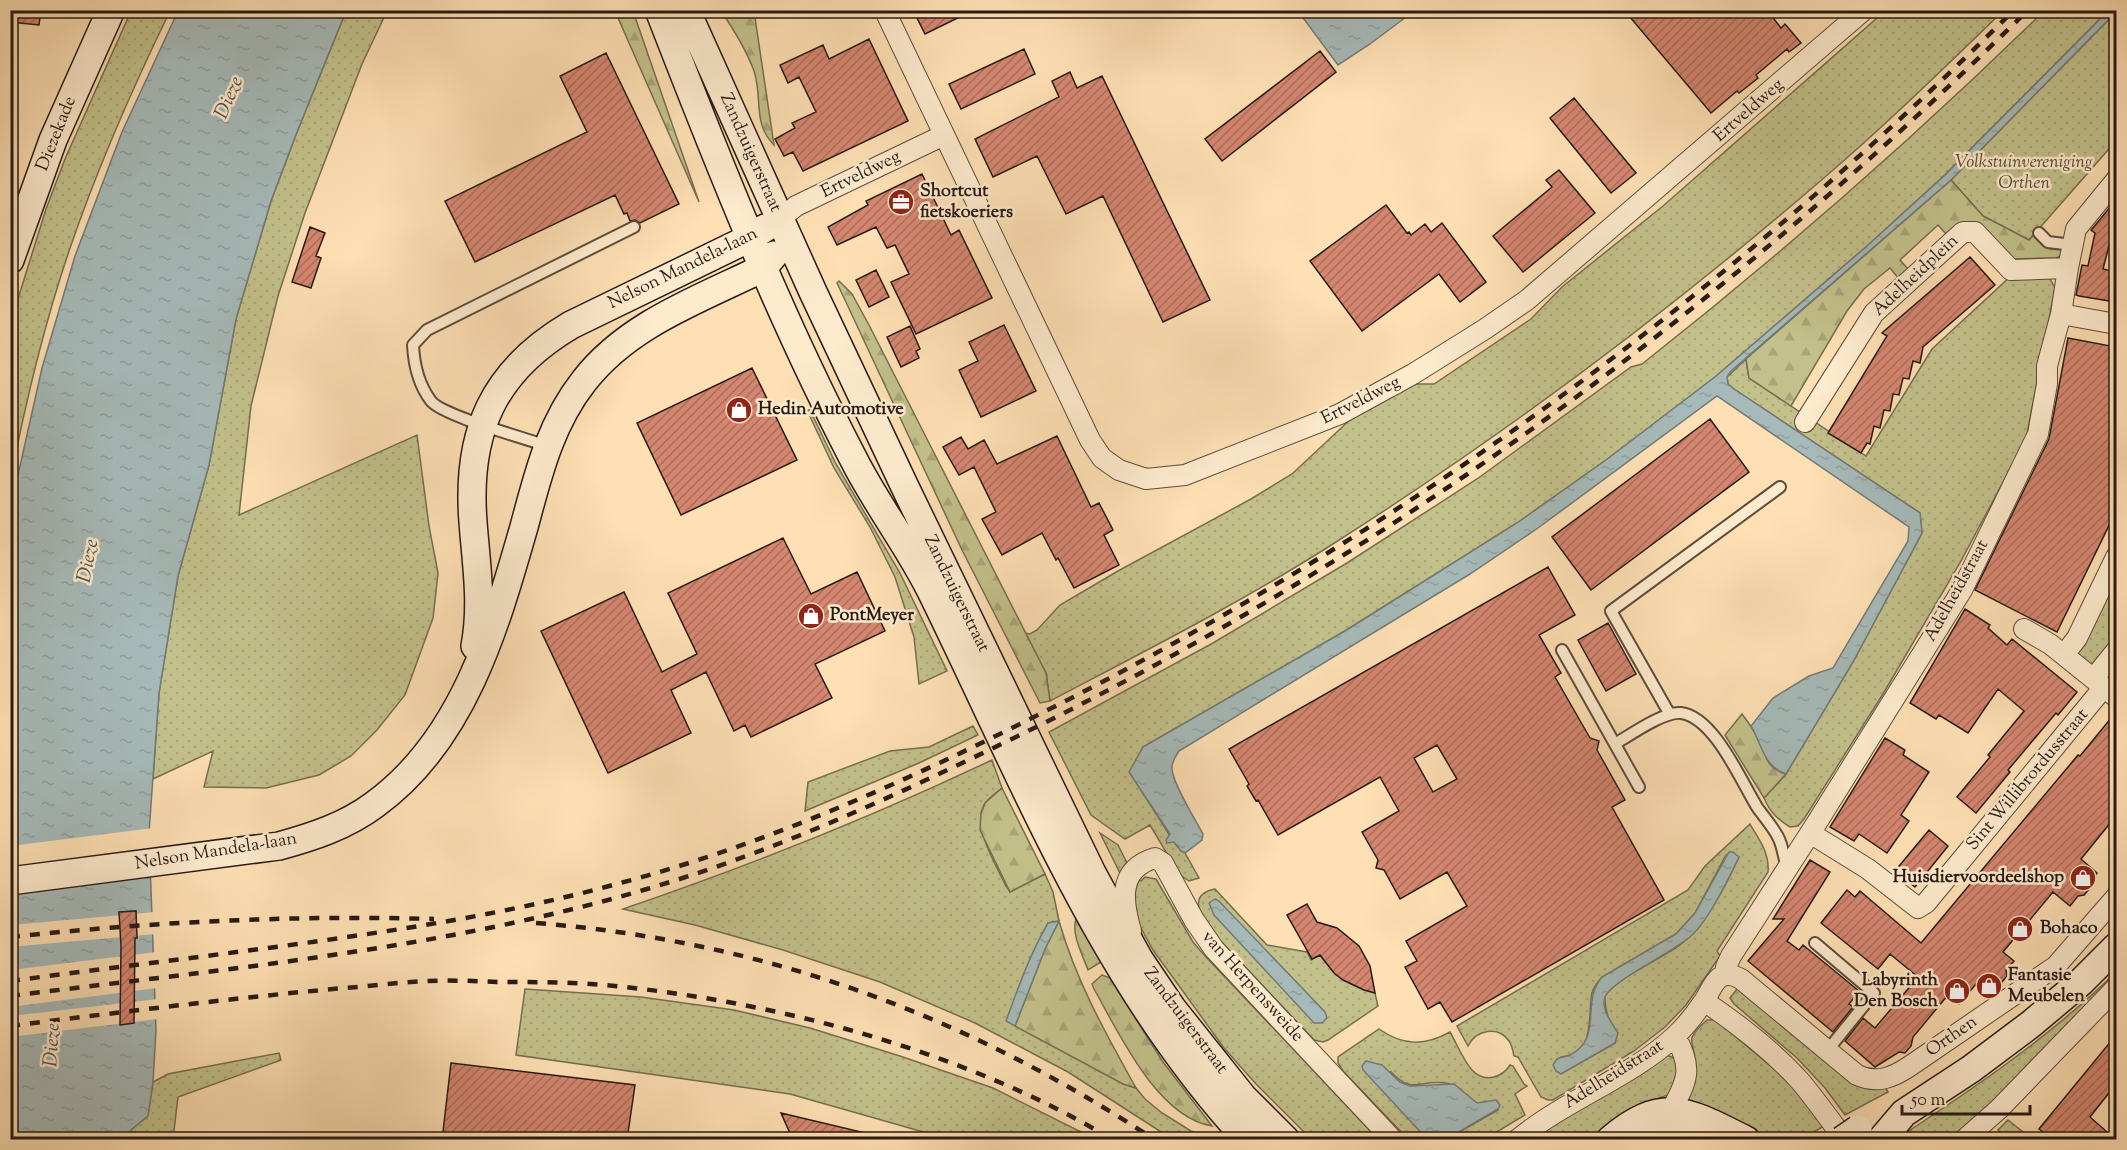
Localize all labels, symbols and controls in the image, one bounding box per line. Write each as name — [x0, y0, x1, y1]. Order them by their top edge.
water label: Dieze — [208, 72, 252, 124]
street label: Ertveldweg — [1708, 73, 1790, 149]
street label: Zandzuigerstraat — [712, 89, 788, 217]
street label: Diezekade — [30, 92, 84, 176]
street label: Ertveldweg — [817, 144, 905, 206]
park label: Volkstuinvereniging Orthen — [1955, 150, 2093, 197]
place label: Shortcut fietskoeriers — [920, 179, 1013, 226]
office icon: Shortcut fietskoeriers — [886, 187, 916, 217]
street label: Nelson Mandela-laan — [604, 221, 763, 317]
street label: Adelheidplein — [1867, 229, 1965, 323]
street label: Ertveldweg — [1317, 370, 1405, 432]
shop icon: Hedin Automotive — [724, 395, 754, 425]
place label: Hedin Automotive — [758, 397, 904, 423]
street label: Zandzuigerstraat — [916, 531, 996, 657]
street label: Adelheidstraat — [1918, 535, 1996, 647]
water label: Dieze — [71, 537, 107, 585]
shop icon: PontMeyer — [796, 601, 826, 631]
place label: PontMeyer — [830, 603, 914, 629]
street label: Sint Willibrordusstraat — [1961, 703, 2095, 857]
street label: Nelson Mandela-laan — [133, 826, 299, 878]
shop icon: Huisdiervoordeelshop — [2068, 863, 2098, 893]
place label: Huisdiervoordeelshop — [1893, 865, 2064, 891]
shop icon: Bohaco — [2005, 914, 2035, 944]
place label: Bohaco — [2040, 916, 2098, 942]
street label: van Herpensweide — [1195, 925, 1309, 1049]
street label: Zandzuigerstraat — [1136, 962, 1234, 1080]
place label: Fantasie Meubelen — [2008, 963, 2085, 1010]
place label: Labyrinth Den Bosch — [1854, 968, 1938, 1015]
shop icon: Fantasie Meubelen — [1974, 971, 2004, 1001]
shop icon: Labyrinth Den Bosch — [1942, 976, 1972, 1006]
street label: Orthen — [1921, 1010, 1983, 1064]
water label: Dieze — [37, 1022, 69, 1068]
street label: Adelheidstraat — [1559, 1034, 1669, 1116]
scale bar — [1902, 1078, 2030, 1116]
text: 50 m — [1910, 1088, 1946, 1114]

